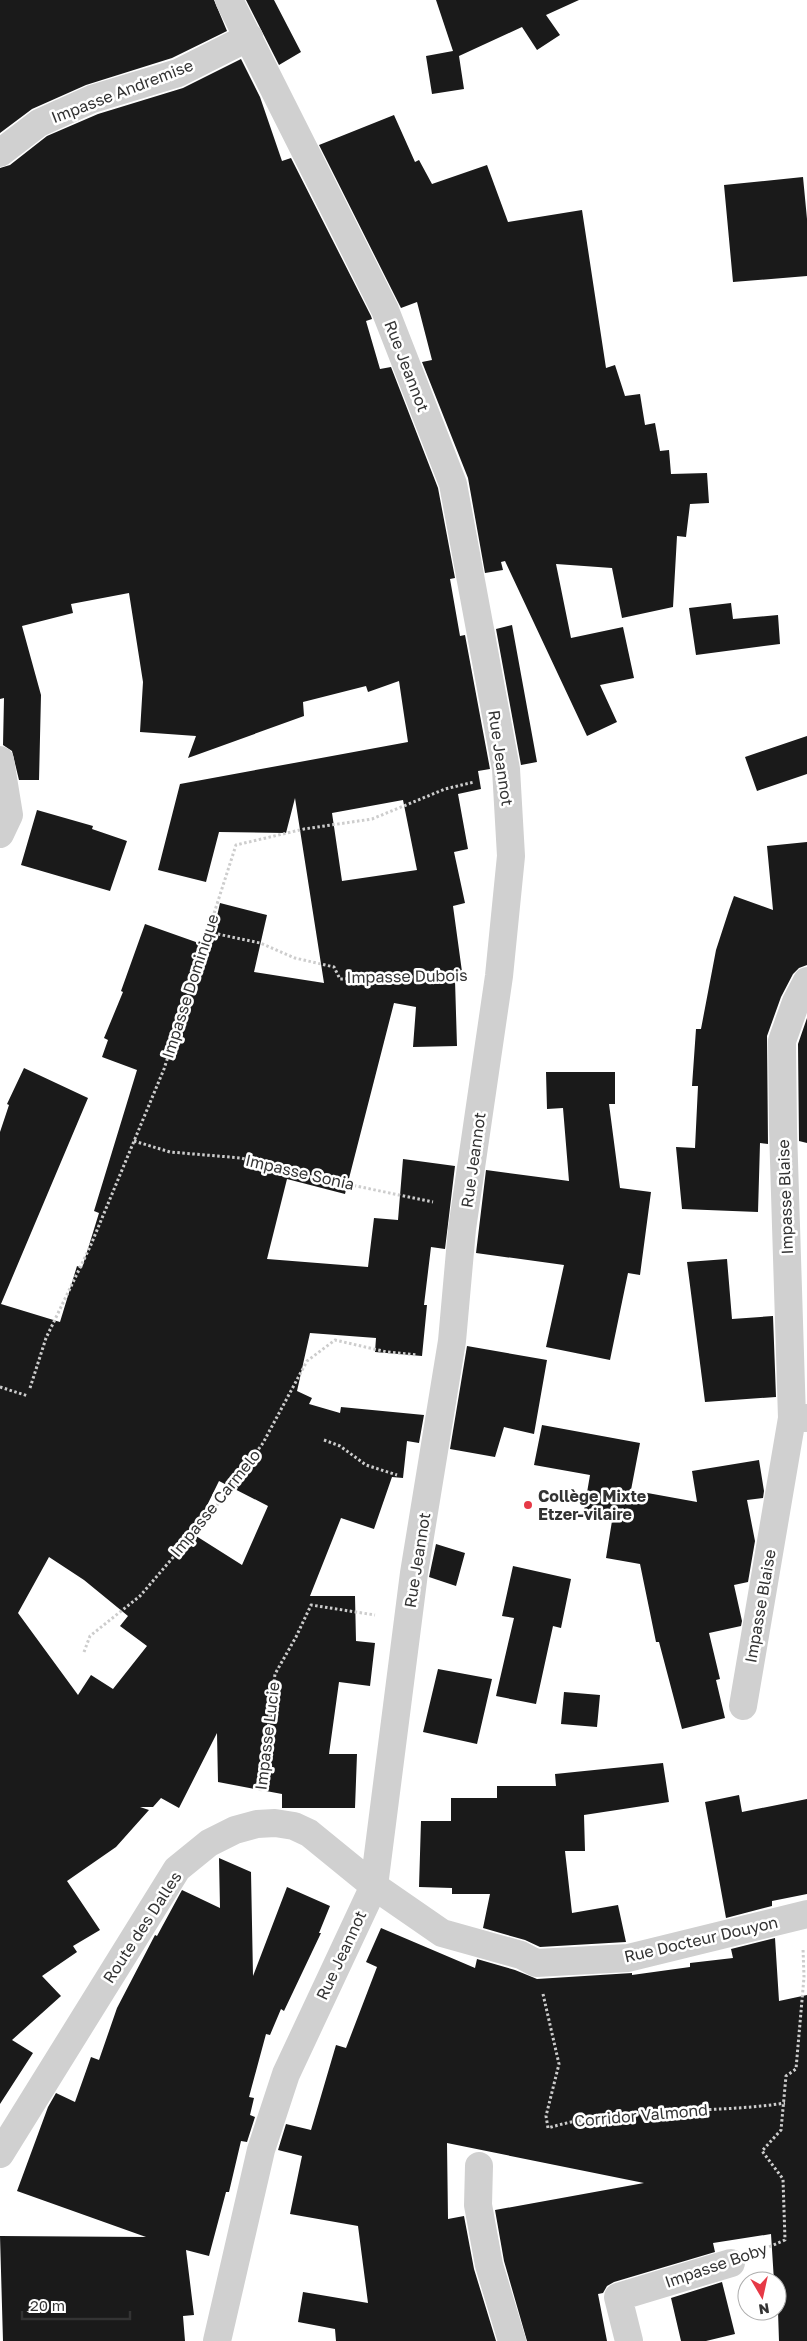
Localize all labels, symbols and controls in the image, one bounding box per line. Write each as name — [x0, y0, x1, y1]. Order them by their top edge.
street label: Impasse Andremise — [48, 55, 196, 127]
street label: Rue Jeannot — [380, 317, 434, 415]
street label: Rue Jeannot — [484, 709, 518, 807]
street label: Impasse Dominique — [157, 911, 223, 1061]
street label: Impasse Dubois — [346, 965, 468, 987]
street label: Rue Jeannot — [456, 1111, 490, 1209]
street label: Impasse Blaise — [773, 1139, 797, 1255]
street label: Impasse Sonia — [244, 1150, 356, 1194]
street label: Impasse Carmelo — [166, 1445, 264, 1561]
place label: Collège Mixte Etzer-vilaire — [538, 1486, 646, 1524]
marker: Collège Mixte Etzer-vilaire — [522, 1499, 534, 1511]
street label: Rue Jeannot — [400, 1511, 434, 1609]
street label: Impasse Blaise — [740, 1548, 780, 1664]
street label: Impasse Lucie — [250, 1681, 284, 1791]
street label: Route des Dalles — [98, 1867, 186, 1987]
street label: Rue Jeannot — [312, 1907, 370, 2003]
street label: Rue Docteur Douyon — [622, 1912, 780, 1966]
street label: Corridor Valmond — [573, 2099, 709, 2131]
street label: Impasse Boby — [662, 2238, 770, 2292]
north arrow — [737, 2271, 787, 2321]
scale bar — [22, 2288, 130, 2320]
text: 20 m — [30, 2296, 65, 2314]
text: N — [758, 2300, 771, 2319]

